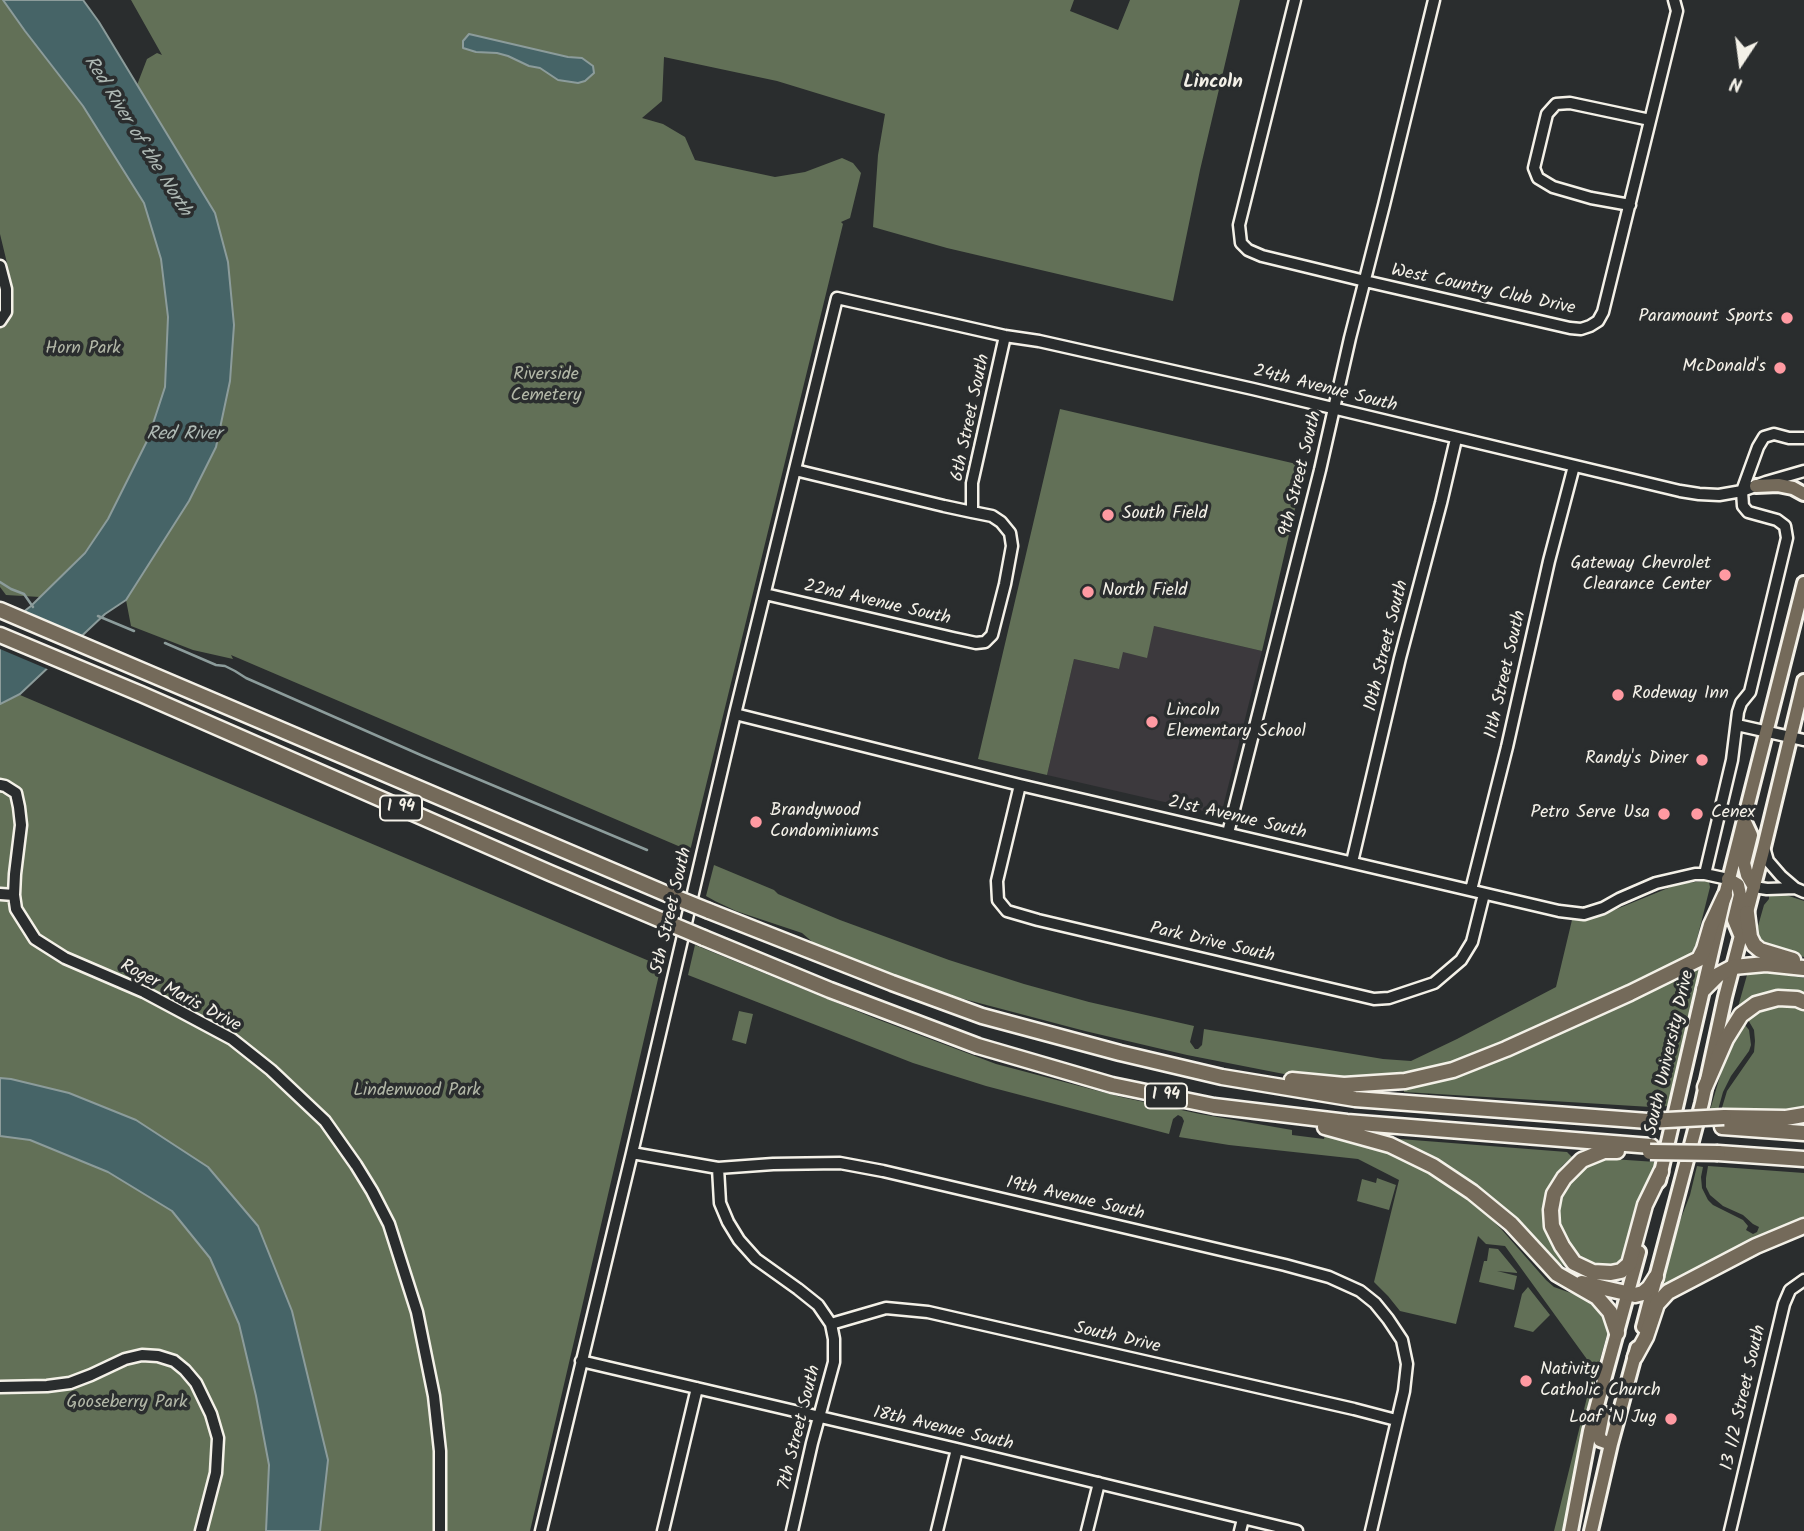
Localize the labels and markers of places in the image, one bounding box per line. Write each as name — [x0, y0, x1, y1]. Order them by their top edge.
place label: Paramount Sports — [1639, 307, 1773, 329]
marker: Paramount Sports — [1779, 310, 1795, 326]
place label: McDonald's — [1682, 357, 1766, 379]
marker: McDonald's — [1772, 360, 1788, 376]
place label: South Field — [1122, 504, 1207, 526]
marker: South Field — [1100, 507, 1116, 523]
place label: Gateway Chevrolet Clearance Center — [1571, 554, 1711, 596]
marker: Gateway Chevrolet Clearance Center — [1717, 567, 1733, 583]
place label: North Field — [1102, 581, 1187, 603]
marker: North Field — [1080, 584, 1096, 600]
place label: Rodeway Inn — [1632, 684, 1729, 706]
marker: Rodeway Inn — [1610, 687, 1626, 703]
place label: Lincoln Elementary School — [1166, 701, 1306, 744]
marker: Lincoln Elementary School — [1144, 714, 1160, 730]
place label: Randy's Diner — [1585, 749, 1688, 771]
marker: Randy's Diner — [1694, 752, 1710, 768]
place label: Brandywood Condominiums — [770, 801, 879, 844]
place label: Petro Serve Usa — [1530, 803, 1650, 825]
place label: Cenex — [1711, 803, 1755, 825]
marker: Petro Serve Usa — [1656, 806, 1672, 822]
marker: Cenex — [1689, 806, 1705, 822]
marker: Brandywood Condominiums — [748, 814, 764, 830]
place label: Nativity Catholic Church — [1540, 1360, 1661, 1402]
marker: Nativity Catholic Church — [1518, 1373, 1534, 1389]
place label: Loaf 'N Jug — [1569, 1408, 1657, 1430]
marker: Loaf 'N Jug — [1663, 1411, 1679, 1427]

